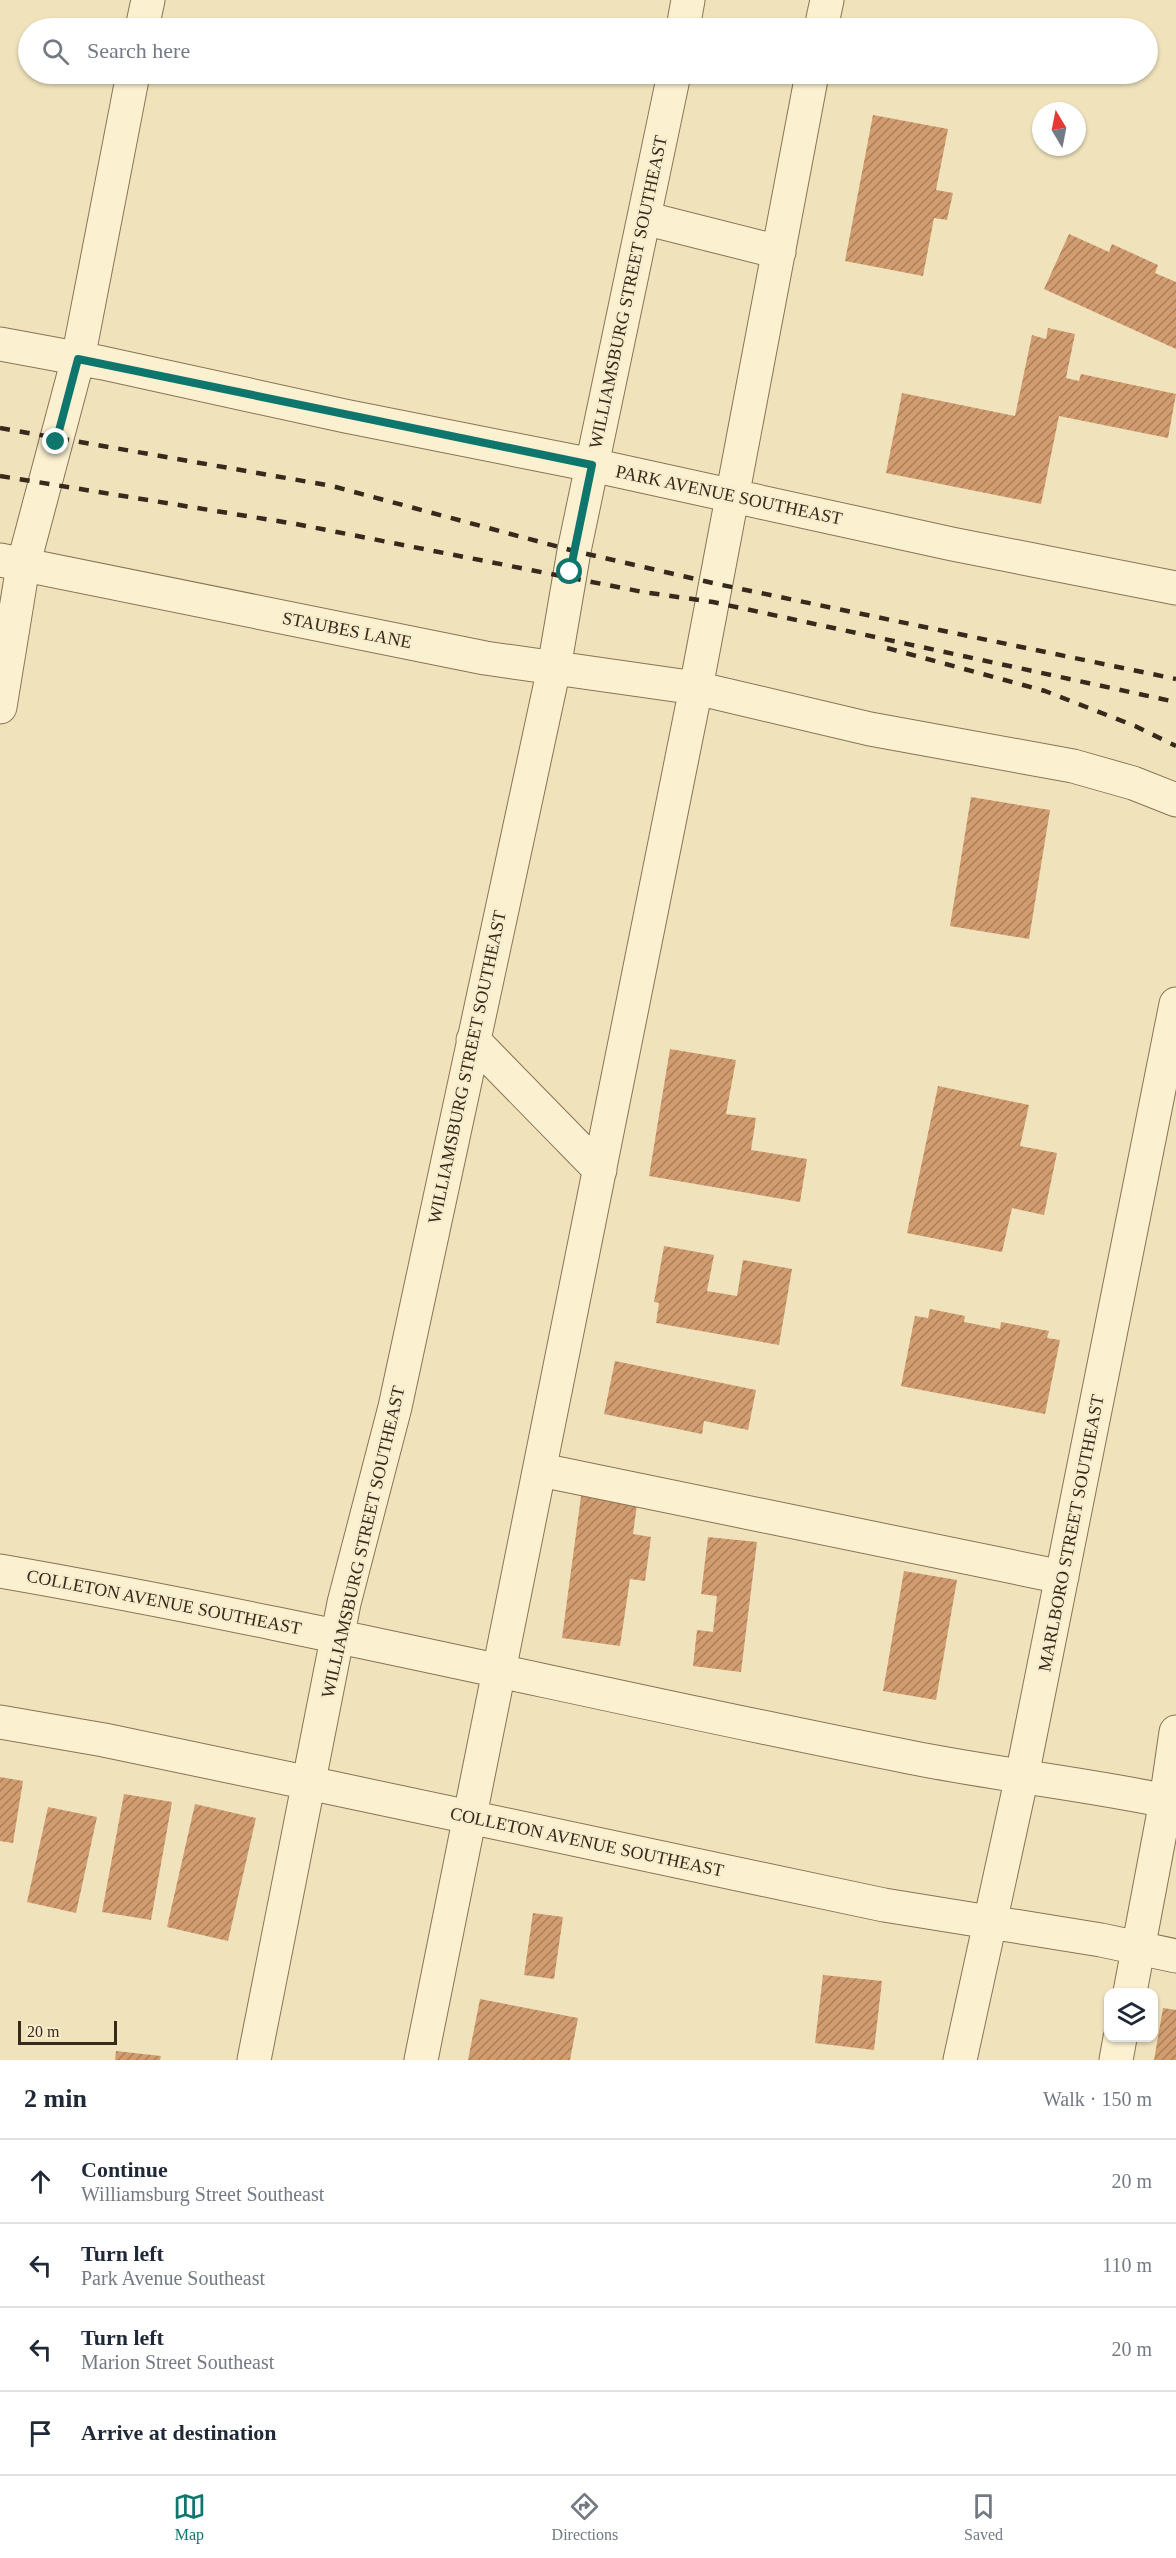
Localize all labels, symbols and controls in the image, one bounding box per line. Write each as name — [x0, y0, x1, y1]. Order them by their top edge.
search box — [18, 18, 1158, 84]
icon: search — [39, 35, 72, 68]
text: Search here — [87, 38, 190, 63]
north arrow — [1032, 102, 1086, 156]
street label: WILLIAMSBURG STREET SOUTHEAST — [585, 134, 671, 450]
route end — [42, 428, 68, 454]
street label: PARK AVENUE SOUTHEAST — [614, 461, 844, 529]
route start — [556, 558, 582, 584]
street label: STAUBES LANE — [281, 608, 413, 652]
street label: WILLIAMSBURG STREET SOUTHEAST — [424, 909, 510, 1225]
street label: WILLIAMSBURG STREET SOUTHEAST — [317, 1384, 409, 1700]
street label: MARLBORO STREET SOUTHEAST — [1034, 1393, 1108, 1673]
street label: COLLETON AVENUE SOUTHEAST — [25, 1566, 303, 1638]
street label: COLLETON AVENUE SOUTHEAST — [448, 1803, 726, 1881]
map controls — [1104, 1988, 1158, 2042]
button: layers — [1104, 1988, 1158, 2042]
scale bar — [18, 2018, 117, 2046]
text: 20 m — [27, 2023, 59, 2040]
text: 2 min — [24, 2084, 87, 2113]
text: Walk · 150 m — [1043, 2088, 1152, 2110]
text: Continue — [81, 2157, 168, 2182]
icon: ahead — [24, 2165, 57, 2198]
text: 20 m — [1111, 2170, 1152, 2192]
text: Williamsburg Street Southeast — [81, 2183, 324, 2205]
text: Turn left — [81, 2241, 164, 2266]
icon: left — [24, 2249, 57, 2282]
text: 110 m — [1102, 2254, 1152, 2276]
text: Park Avenue Southeast — [81, 2267, 265, 2289]
text: Turn left — [81, 2325, 164, 2350]
icon: left — [24, 2333, 57, 2366]
text: 20 m — [1111, 2338, 1152, 2360]
text: Marion Street Southeast — [81, 2351, 274, 2373]
icon: arrive — [24, 2417, 57, 2450]
text: Arrive at destination — [81, 2420, 277, 2445]
tab: Map — [173, 2490, 206, 2544]
tab: Directions — [552, 2490, 618, 2544]
tab: Saved — [964, 2490, 1003, 2544]

